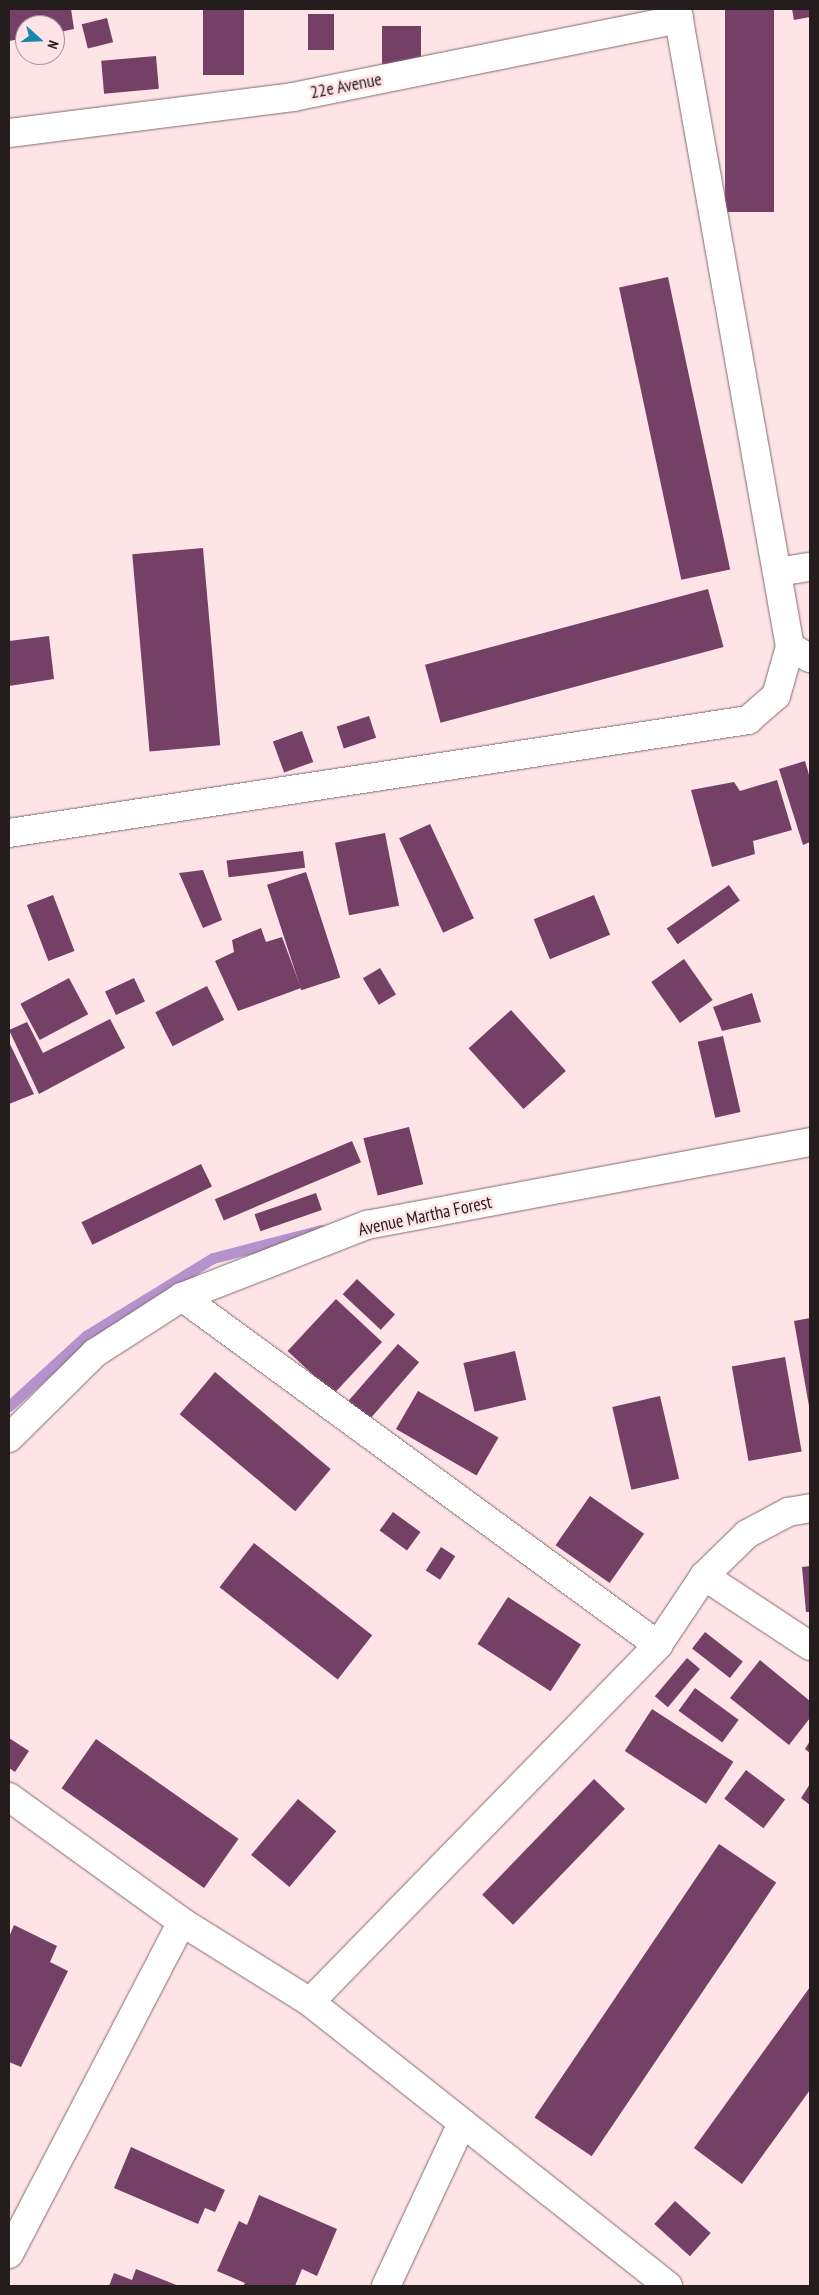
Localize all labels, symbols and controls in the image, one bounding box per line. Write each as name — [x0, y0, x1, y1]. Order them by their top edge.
north arrow — [15, 15, 65, 65]
text: N — [43, 38, 63, 51]
street label: 22e Avenue — [308, 68, 384, 104]
street label: Avenue Martha Forest — [356, 1191, 494, 1241]

